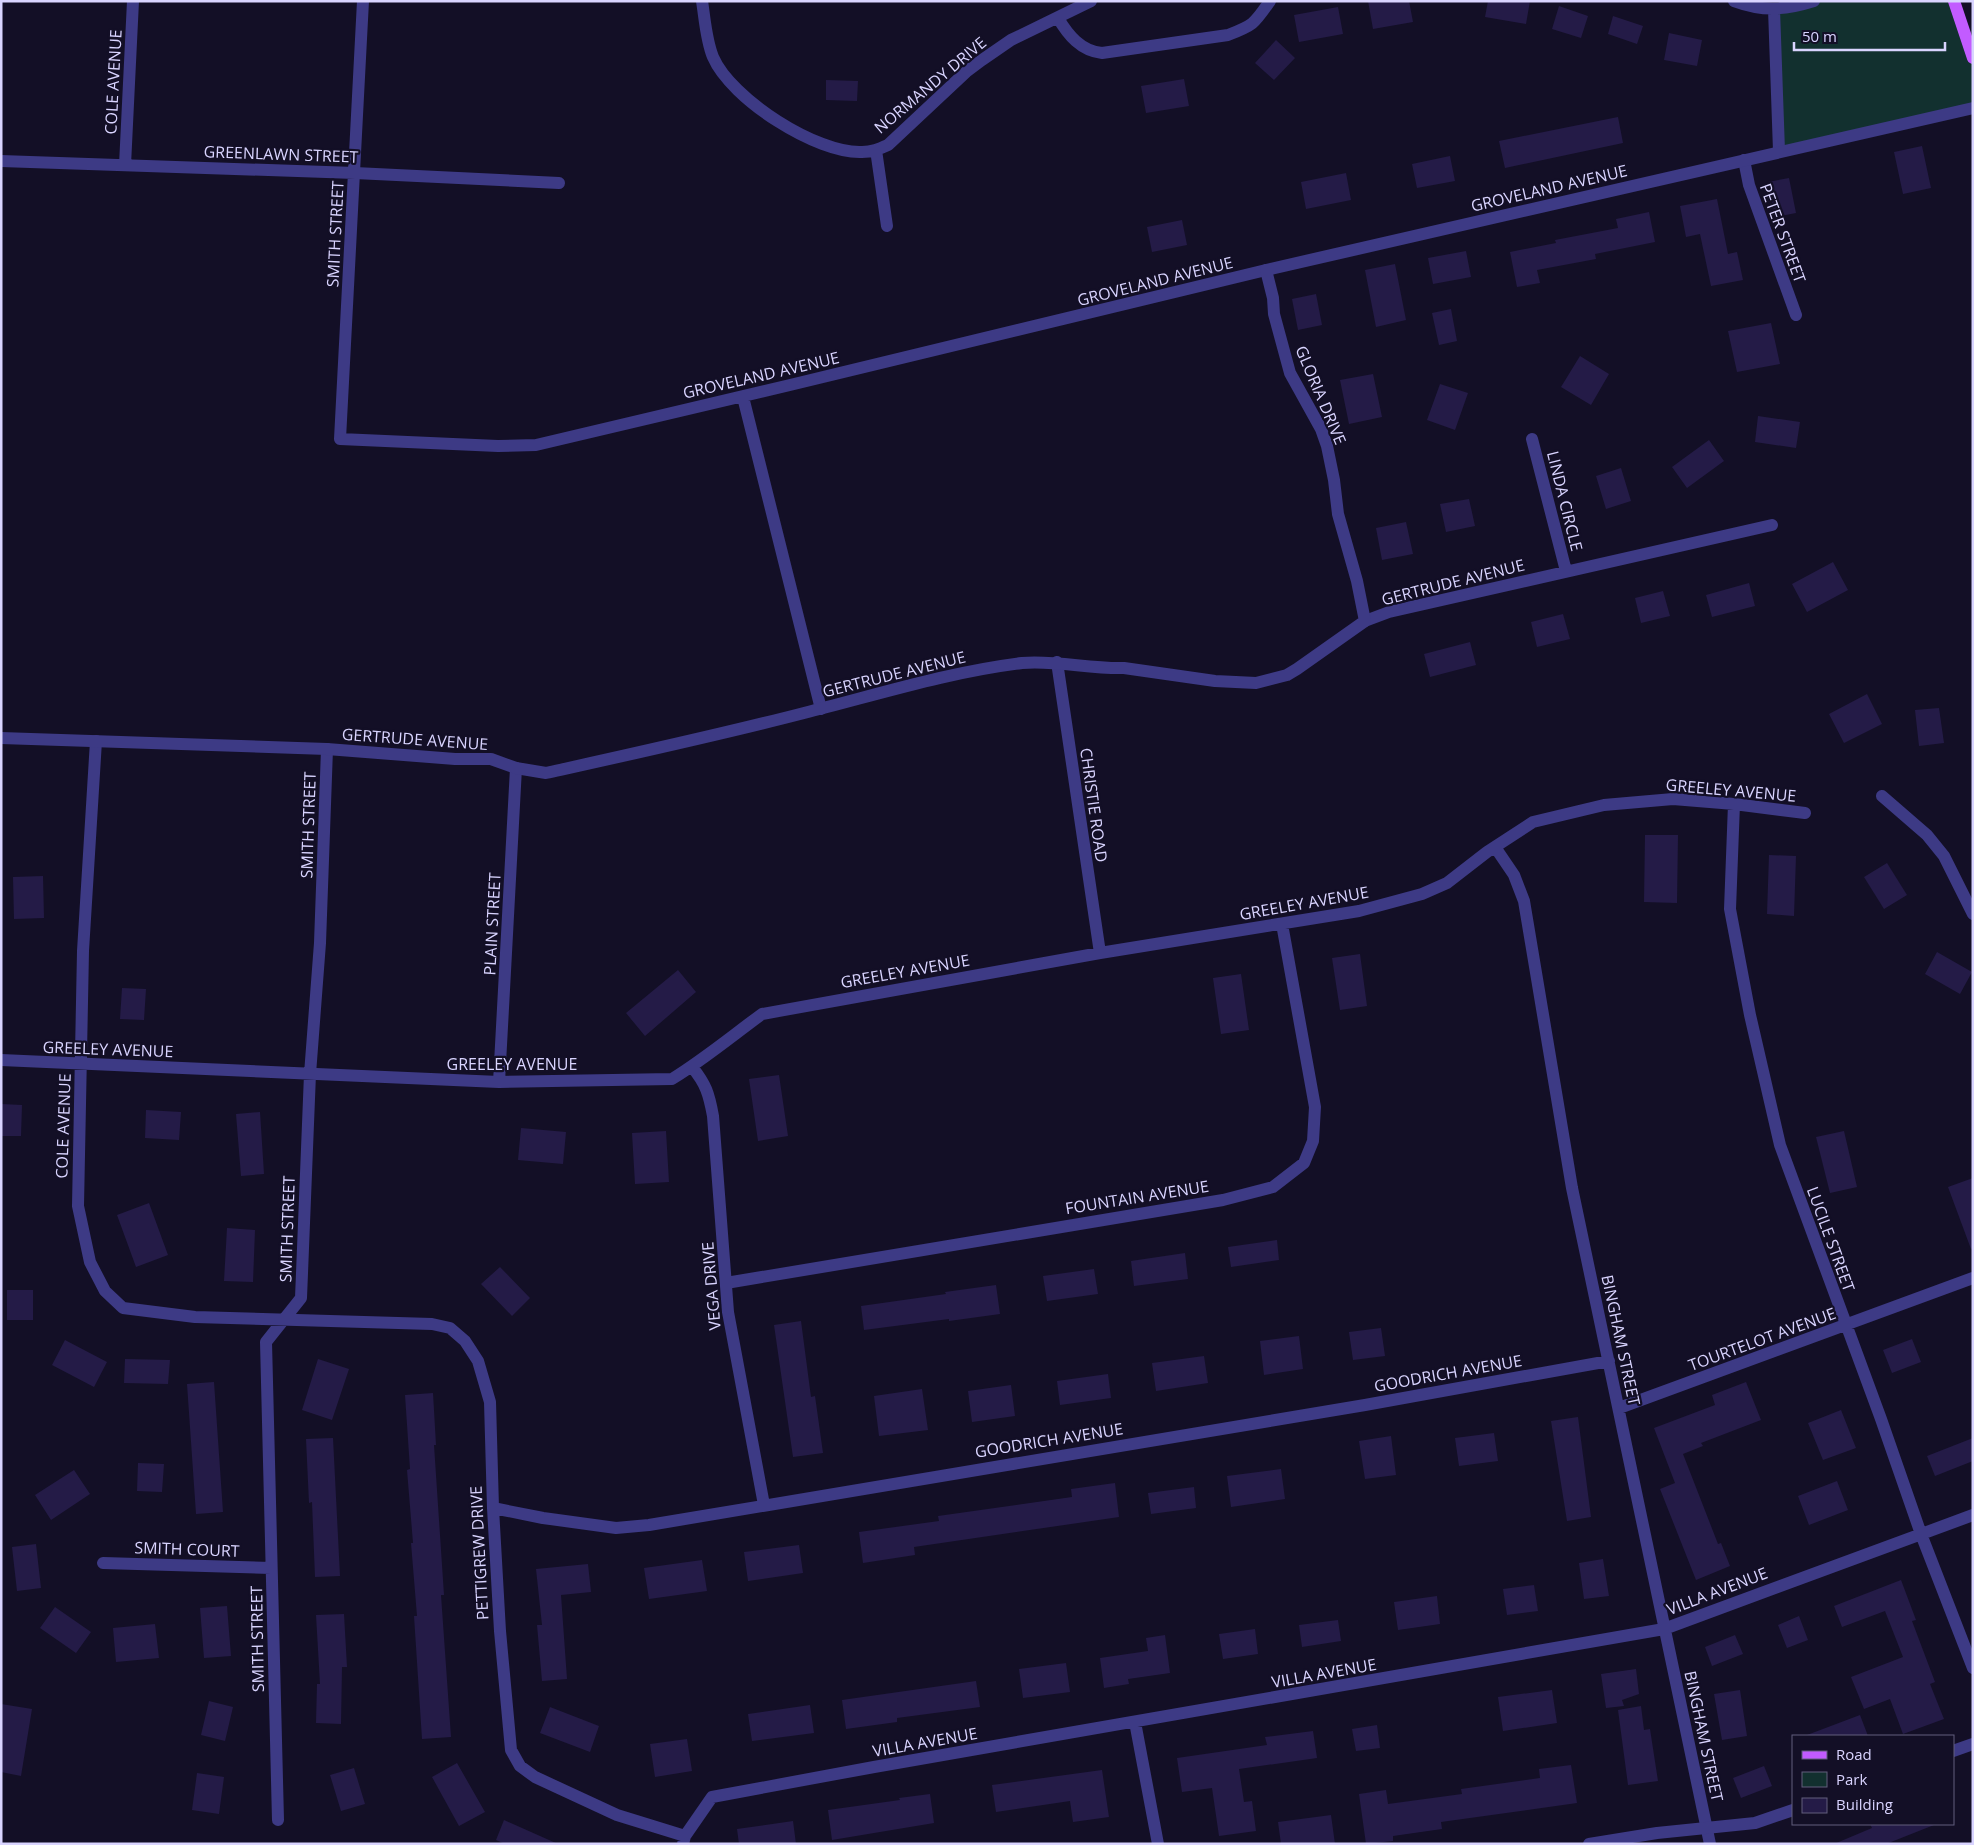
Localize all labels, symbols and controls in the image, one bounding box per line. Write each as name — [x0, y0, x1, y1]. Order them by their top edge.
scale bar — [1794, 20, 1945, 52]
text: 50 m — [1802, 26, 1837, 46]
street label: COLE AVENUE — [99, 29, 127, 135]
street label: NORMANDY DRIVE — [869, 32, 991, 138]
street label: GREENLAWN STREET — [203, 140, 359, 168]
street label: GROVELAND AVENUE — [1469, 159, 1629, 217]
street label: SMITH STREET — [321, 180, 349, 288]
street label: PETER STREET — [1755, 180, 1811, 286]
street label: GROVELAND AVENUE — [1075, 251, 1235, 311]
street label: GLORIA DRIVE — [1290, 342, 1352, 448]
street label: GROVELAND AVENUE — [681, 346, 841, 404]
street label: LINDA CIRCLE — [1542, 449, 1588, 553]
street label: GERTRUDE AVENUE — [1379, 554, 1527, 610]
street label: GERTRUDE AVENUE — [820, 646, 968, 702]
street label: GERTRUDE AVENUE — [341, 723, 489, 755]
street label: CHRISTIE ROAD — [1075, 746, 1113, 864]
street label: SMITH STREET — [295, 771, 321, 879]
street label: GREELEY AVENUE — [1665, 773, 1797, 807]
street label: PLAIN STREET — [478, 872, 506, 976]
street label: GREELEY AVENUE — [1238, 881, 1370, 925]
street label: GREELEY AVENUE — [839, 949, 971, 993]
street label: GREELEY AVENUE — [42, 1036, 174, 1062]
street label: GREELEY AVENUE — [447, 1053, 577, 1075]
street label: COLE AVENUE — [50, 1073, 76, 1179]
street label: SMITH STREET — [274, 1175, 300, 1283]
street label: FOUNTAIN AVENUE — [1064, 1175, 1210, 1219]
street label: LUCILE STREET — [1802, 1184, 1860, 1295]
street label: VEGA DRIVE — [696, 1241, 726, 1331]
street label: BINGHAM STREET — [1596, 1273, 1646, 1408]
street label: TOURTELOT AVENUE — [1685, 1302, 1839, 1376]
street label: GOODRICH AVENUE — [1372, 1349, 1524, 1397]
street label: GOODRICH AVENUE — [973, 1417, 1125, 1463]
street label: PETTIGREW DRIVE — [464, 1485, 494, 1621]
street label: SMITH COURT — [134, 1536, 240, 1562]
street label: VILLA AVENUE — [1664, 1562, 1770, 1620]
street label: SMITH STREET — [245, 1585, 269, 1692]
street label: VILLA AVENUE — [1270, 1653, 1378, 1693]
street label: BINGHAM STREET — [1679, 1669, 1729, 1804]
street label: VILLA AVENUE — [871, 1722, 979, 1762]
legend — [1792, 1735, 1954, 1825]
text: Road — [1836, 1744, 1872, 1764]
text: Park — [1836, 1769, 1867, 1789]
text: Building — [1836, 1794, 1893, 1814]

